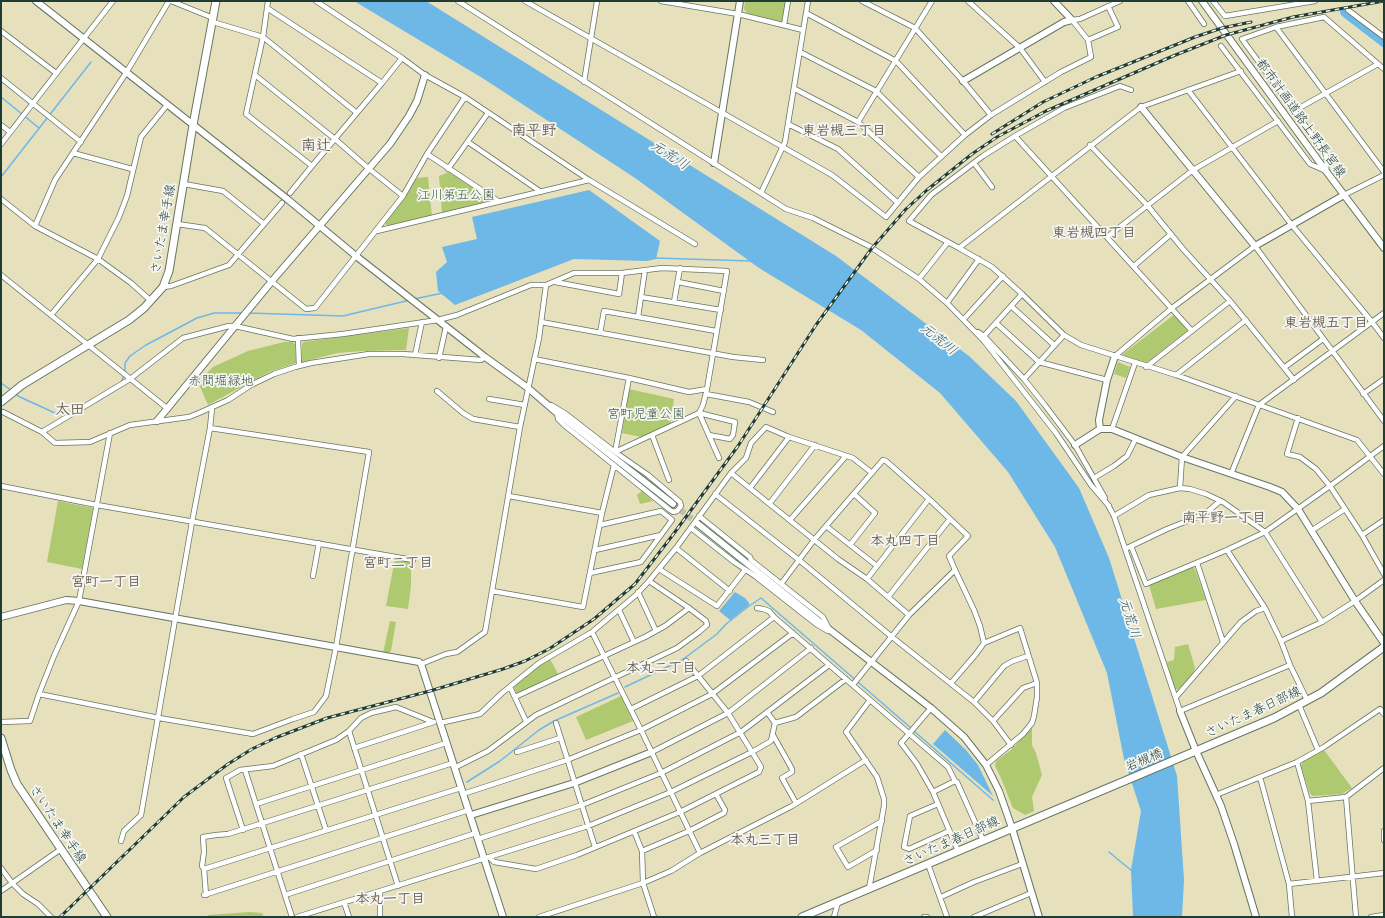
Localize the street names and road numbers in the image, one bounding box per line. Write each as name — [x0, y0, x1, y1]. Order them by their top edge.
street label: 都市計画道路上野長宮線 — [1253, 56, 1349, 180]
street label: さいたま幸手線 — [147, 183, 179, 275]
street label: さいたま春日部線 — [1203, 683, 1303, 741]
street label: 岩槻橋 — [1123, 745, 1165, 775]
street label: さいたま幸手線 — [26, 782, 90, 866]
street label: さいたま春日部線 — [900, 813, 1002, 869]

